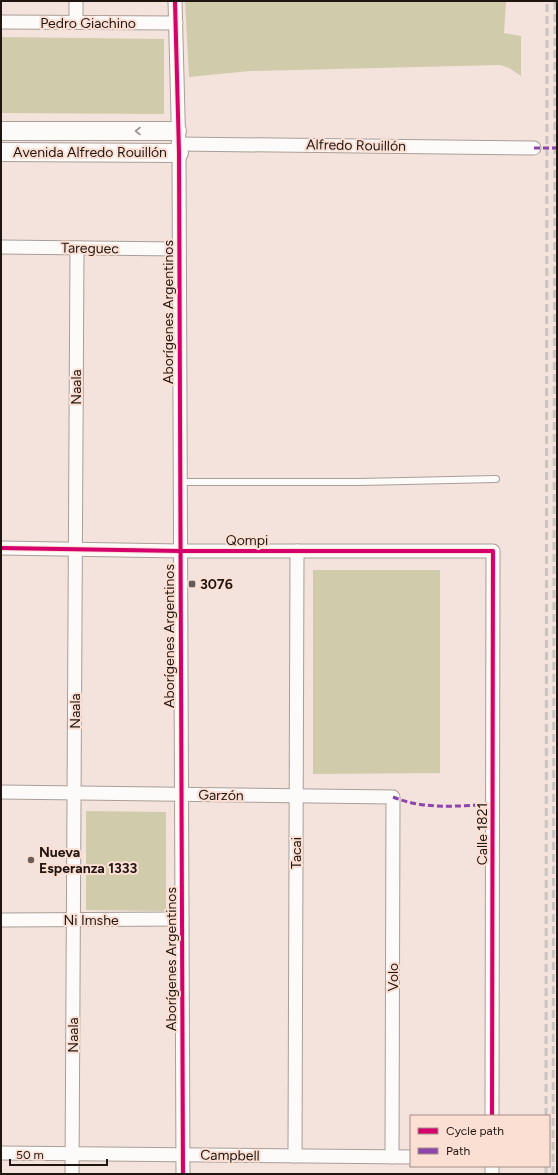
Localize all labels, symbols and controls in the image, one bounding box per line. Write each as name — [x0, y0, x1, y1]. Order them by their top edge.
street label: Pedro Giachino — [40, 15, 136, 32]
one-way arrow — [135, 127, 141, 135]
street label: Alfredo Rouillón — [306, 136, 406, 155]
street label: Avenida Alfredo Rouillón — [13, 144, 167, 161]
street label: Tareguec — [61, 239, 119, 258]
street label: Aborígenes Argentinos — [160, 240, 177, 384]
street label: Naala — [68, 369, 85, 405]
street label: Qompi — [226, 532, 268, 549]
street label: Aborígenes Argentinos — [161, 564, 178, 708]
place label: 3076 — [200, 576, 233, 593]
marker: 3076 — [187, 579, 197, 589]
street label: Naala — [67, 693, 84, 729]
street label: Garzón — [198, 787, 244, 804]
street label: Calle 1821 — [474, 803, 491, 865]
street label: Tacai — [288, 837, 305, 869]
place label: Nueva Esperanza 1333 — [39, 844, 138, 877]
marker: Nueva Esperanza 1333 — [26, 855, 36, 865]
street label: Aborígenes Argentinos — [163, 887, 180, 1031]
street label: Ni Imshe — [63, 912, 119, 929]
street label: Volo — [385, 963, 402, 991]
street label: Naala — [65, 1017, 82, 1053]
legend — [410, 1115, 550, 1167]
text: Cycle path — [446, 1124, 504, 1138]
scale bar — [10, 1141, 107, 1167]
text: Path — [446, 1144, 470, 1158]
street label: Campbell — [200, 1146, 260, 1165]
text: 50 m — [16, 1148, 44, 1162]

